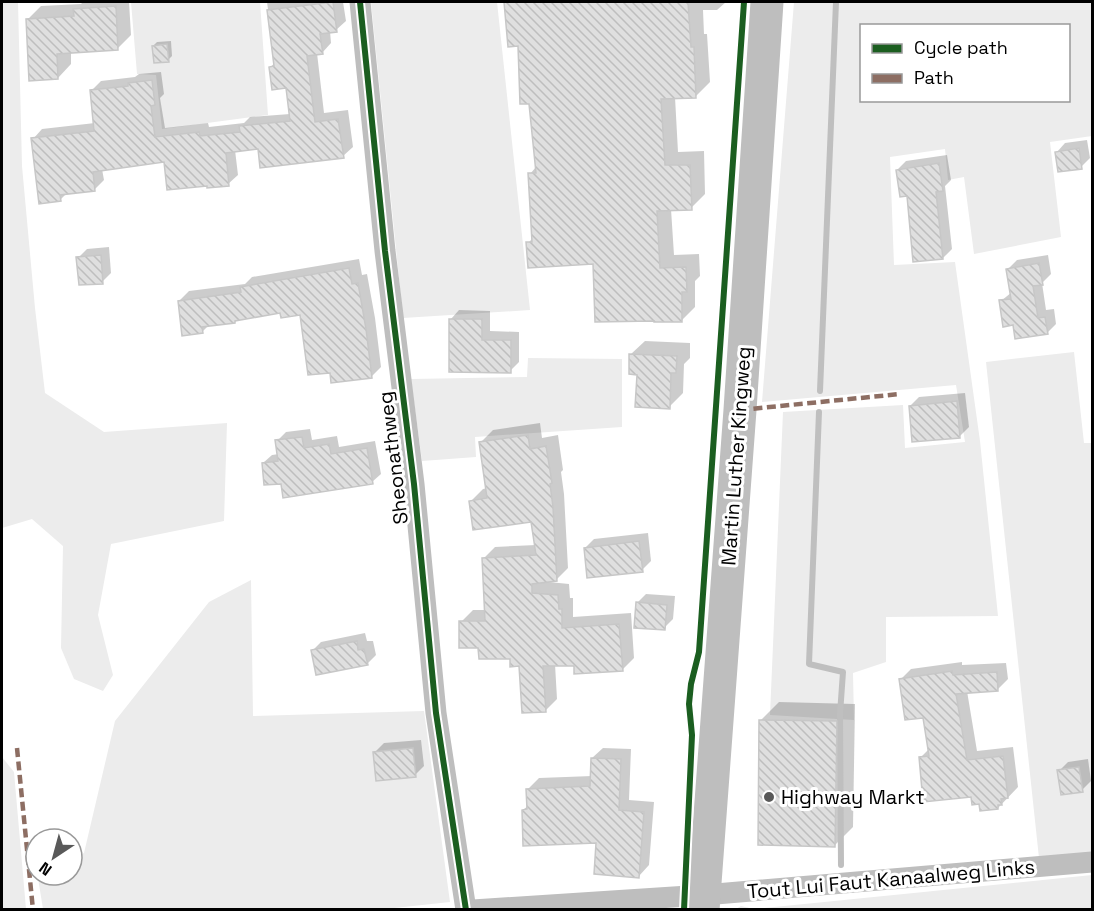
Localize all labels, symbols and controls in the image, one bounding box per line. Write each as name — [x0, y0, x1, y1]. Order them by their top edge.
legend — [860, 24, 1070, 102]
text: Cycle path — [914, 36, 1008, 59]
text: Path — [914, 66, 954, 89]
street label: Martin Luther Kingweg — [715, 346, 757, 566]
street label: Sheonathweg — [372, 390, 414, 526]
place label: Highway Markt — [781, 784, 925, 810]
marker: Highway Markt — [762, 790, 776, 804]
north arrow — [24, 827, 84, 887]
street label: Tout Lui Faut Kanaalweg Links — [746, 853, 1036, 905]
text: N — [35, 857, 56, 880]

